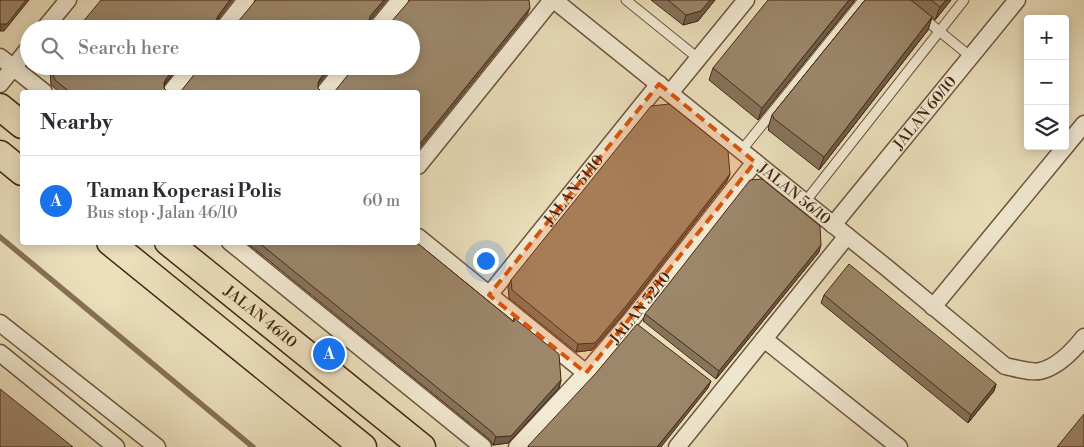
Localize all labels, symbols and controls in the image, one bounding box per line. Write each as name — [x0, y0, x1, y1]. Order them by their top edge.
map controls — [1024, 15, 1069, 150]
button: + — [1024, 15, 1069, 60]
search box — [20, 20, 420, 75]
icon: search — [38, 34, 66, 62]
text: Search here — [78, 36, 179, 60]
button: − — [1024, 60, 1069, 105]
street label: JALAN 60/10 — [889, 72, 961, 155]
button: layers — [1024, 105, 1069, 150]
text: Nearby — [40, 110, 113, 136]
street label: JALAN 51/10 — [539, 151, 608, 230]
street label: JALAN 56/10 — [753, 159, 835, 229]
text: Taman Koperasi Polis — [87, 179, 281, 203]
text: A — [50, 191, 62, 211]
text: 60 m — [362, 191, 400, 211]
text: Bus stop · Jalan 46/10 — [87, 203, 238, 223]
your location — [473, 248, 499, 274]
street label: JALAN 52/10 — [605, 268, 675, 349]
street label: JALAN 46/10 — [219, 281, 301, 352]
pin: A — [313, 335, 345, 373]

